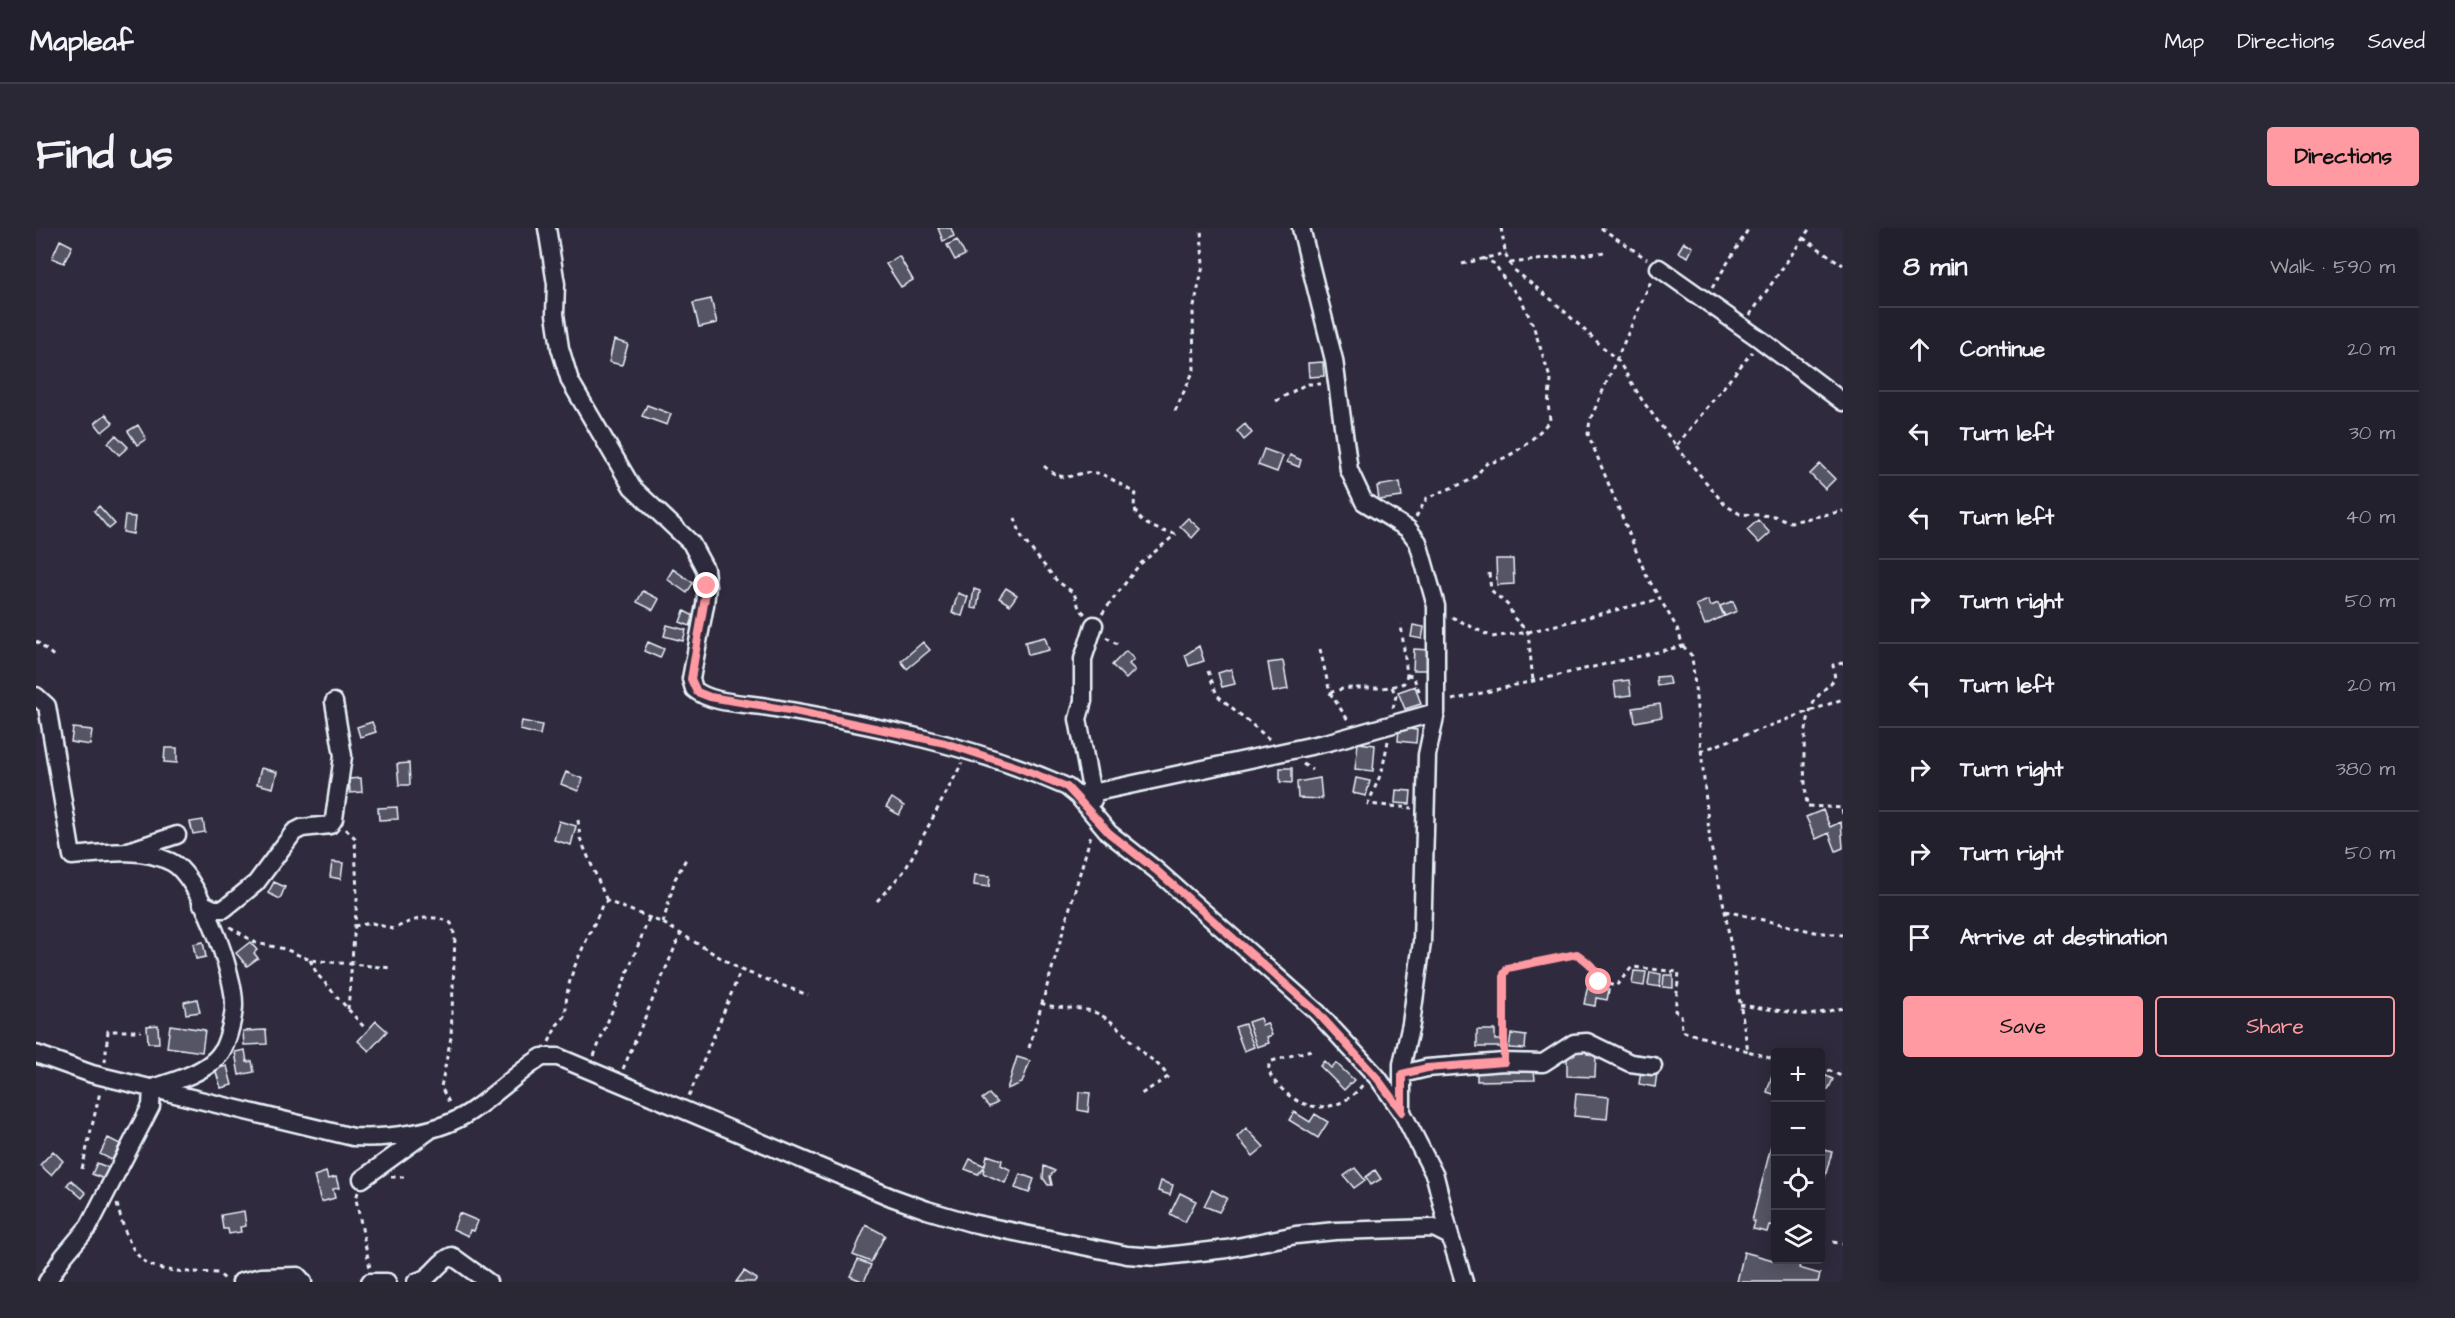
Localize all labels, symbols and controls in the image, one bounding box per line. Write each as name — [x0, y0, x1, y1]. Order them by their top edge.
text: Mapleaf — [30, 22, 133, 61]
text: Map — [2164, 27, 2204, 56]
text: Directions — [2237, 27, 2335, 56]
text: Saved — [2368, 27, 2425, 56]
text: Find us — [36, 127, 173, 185]
button: Directions — [2267, 127, 2419, 186]
text: 8 min — [1903, 249, 1967, 285]
text: Walk · 590 m — [2270, 253, 2395, 281]
icon: ahead — [1903, 333, 1936, 366]
text: Continue — [1960, 334, 2045, 365]
text: 20 m — [2347, 335, 2395, 363]
icon: left — [1903, 417, 1936, 450]
text: Turn left — [1960, 418, 2054, 449]
text: 30 m — [2349, 419, 2395, 447]
icon: left — [1903, 501, 1936, 534]
text: Turn left — [1960, 502, 2054, 533]
text: 40 m — [2345, 503, 2395, 531]
route end — [693, 572, 719, 598]
icon: right — [1903, 585, 1936, 618]
text: Turn right — [1960, 586, 2063, 617]
text: 50 m — [2345, 587, 2395, 615]
icon: left — [1903, 669, 1936, 702]
text: Turn left — [1960, 670, 2054, 701]
text: 20 m — [2347, 671, 2395, 699]
icon: right — [1903, 753, 1936, 786]
text: Turn right — [1960, 754, 2063, 785]
text: 380 m — [2336, 755, 2395, 783]
icon: right — [1903, 837, 1936, 870]
text: Turn right — [1960, 838, 2063, 869]
text: 50 m — [2345, 839, 2395, 867]
icon: arrive — [1903, 921, 1936, 954]
text: Arrive at destination — [1960, 922, 2167, 953]
route start — [1585, 968, 1611, 994]
button: Save — [1903, 996, 2143, 1057]
button: Share — [2155, 996, 2395, 1057]
map controls — [1771, 1048, 1825, 1264]
button: + — [1771, 1048, 1825, 1102]
button: − — [1771, 1102, 1825, 1156]
button: locate — [1771, 1156, 1825, 1210]
button: layers — [1771, 1210, 1825, 1264]

